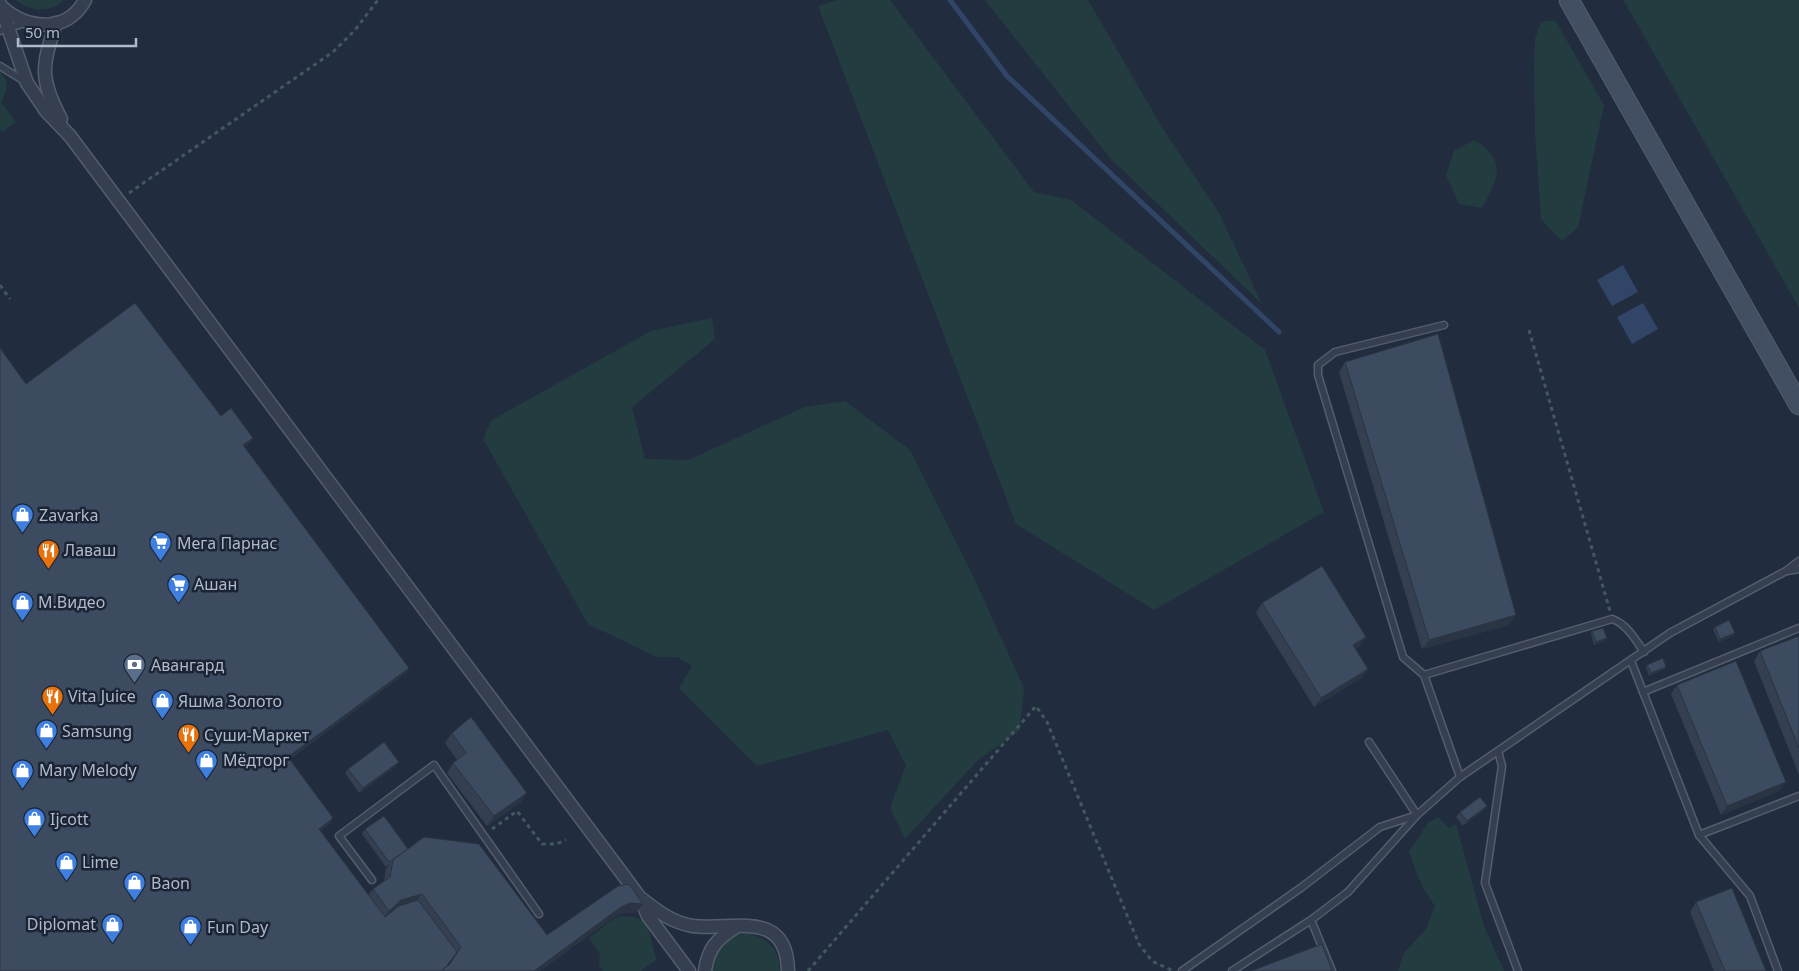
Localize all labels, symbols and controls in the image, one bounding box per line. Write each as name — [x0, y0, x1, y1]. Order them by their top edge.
scale bar — [18, 15, 135, 47]
text: 50 m — [25, 22, 60, 42]
shop icon: Zavarka — [11, 503, 35, 534]
place label: Zavarka — [39, 504, 98, 526]
supermarket icon: Мега Парнас — [149, 531, 173, 562]
place label: Мега Парнас — [177, 532, 277, 554]
restaurant icon: Лаваш — [36, 538, 60, 569]
place label: Лаваш — [64, 539, 116, 561]
supermarket icon: Ашан — [166, 572, 190, 603]
place label: Ашан — [194, 573, 237, 595]
shop icon: М.Видео — [10, 590, 34, 621]
place label: М.Видео — [38, 591, 105, 613]
bank icon: Авангард — [123, 653, 147, 684]
place label: Авангард — [151, 654, 224, 676]
restaurant icon: Vita Juice — [40, 684, 64, 715]
place label: Vita Juice — [68, 685, 136, 707]
shop icon: Яшма Золото — [150, 689, 174, 720]
place label: Яшма Золото — [178, 690, 282, 712]
shop icon: Samsung — [34, 719, 58, 750]
place label: Samsung — [62, 720, 132, 742]
restaurant icon: Суши-Маркет — [176, 723, 200, 754]
place label: Суши-Маркет — [204, 724, 310, 746]
shop icon: Мёдторг — [195, 748, 219, 779]
place label: Мёдторг — [223, 749, 289, 771]
shop icon: Mary Melody — [11, 758, 35, 789]
place label: Mary Melody — [39, 759, 138, 781]
shop icon: Ijcott — [22, 807, 46, 838]
place label: Ijcott — [50, 808, 89, 830]
shop icon: Lime — [54, 850, 78, 881]
place label: Lime — [82, 851, 119, 873]
shop icon: Baon — [123, 871, 147, 902]
place label: Baon — [151, 872, 190, 894]
shop icon: Diplomat — [100, 912, 124, 943]
place label: Diplomat — [27, 913, 96, 935]
shop icon: Fun Day — [179, 915, 203, 946]
place label: Fun Day — [207, 916, 269, 938]

